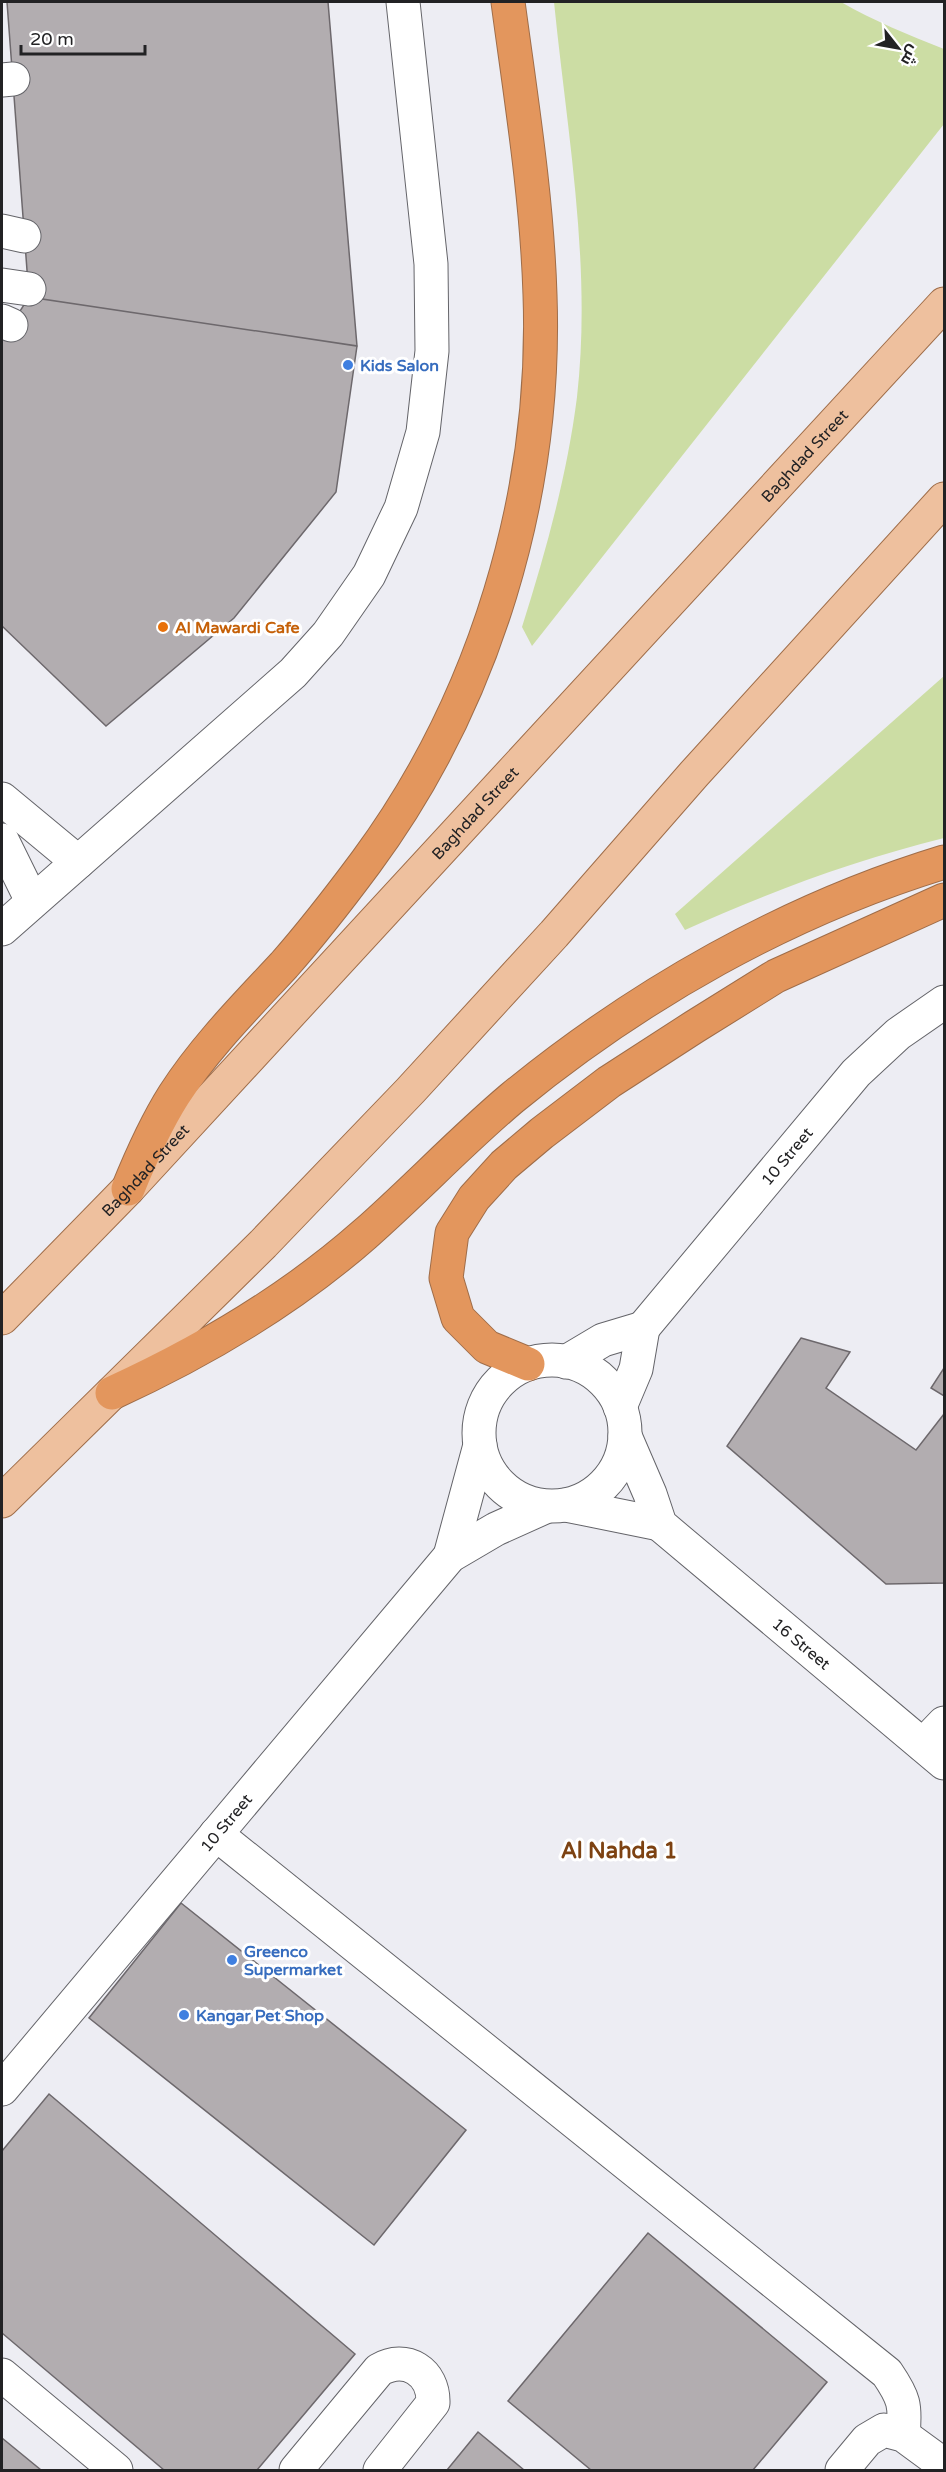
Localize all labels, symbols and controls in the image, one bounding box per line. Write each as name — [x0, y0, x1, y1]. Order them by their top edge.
scale bar — [21, 18, 146, 56]
north arrow — [868, 18, 928, 78]
text: 20 m — [30, 28, 74, 50]
text: ش — [896, 41, 924, 69]
place label: Kids Salon — [360, 356, 439, 376]
marker: Kids Salon — [341, 358, 355, 372]
street label: Baghdad Street — [757, 406, 853, 507]
place label: Al Mawardi Cafe — [175, 618, 300, 638]
marker: Al Mawardi Cafe — [156, 620, 170, 634]
street label: Baghdad Street — [428, 763, 523, 864]
street label: Baghdad Street — [98, 1120, 194, 1221]
street label: 10 Street — [757, 1123, 818, 1190]
street label: 16 Street — [768, 1614, 834, 1674]
street label: 10 Street — [196, 1790, 257, 1857]
district label: Al Nahda 1 — [561, 1838, 677, 1864]
place label: Greenco Supermarket — [244, 1942, 343, 1980]
marker: Greenco Supermarket — [225, 1953, 239, 1967]
place label: Kangar Pet Shop — [196, 2006, 324, 2026]
marker: Kangar Pet Shop — [177, 2008, 191, 2022]

